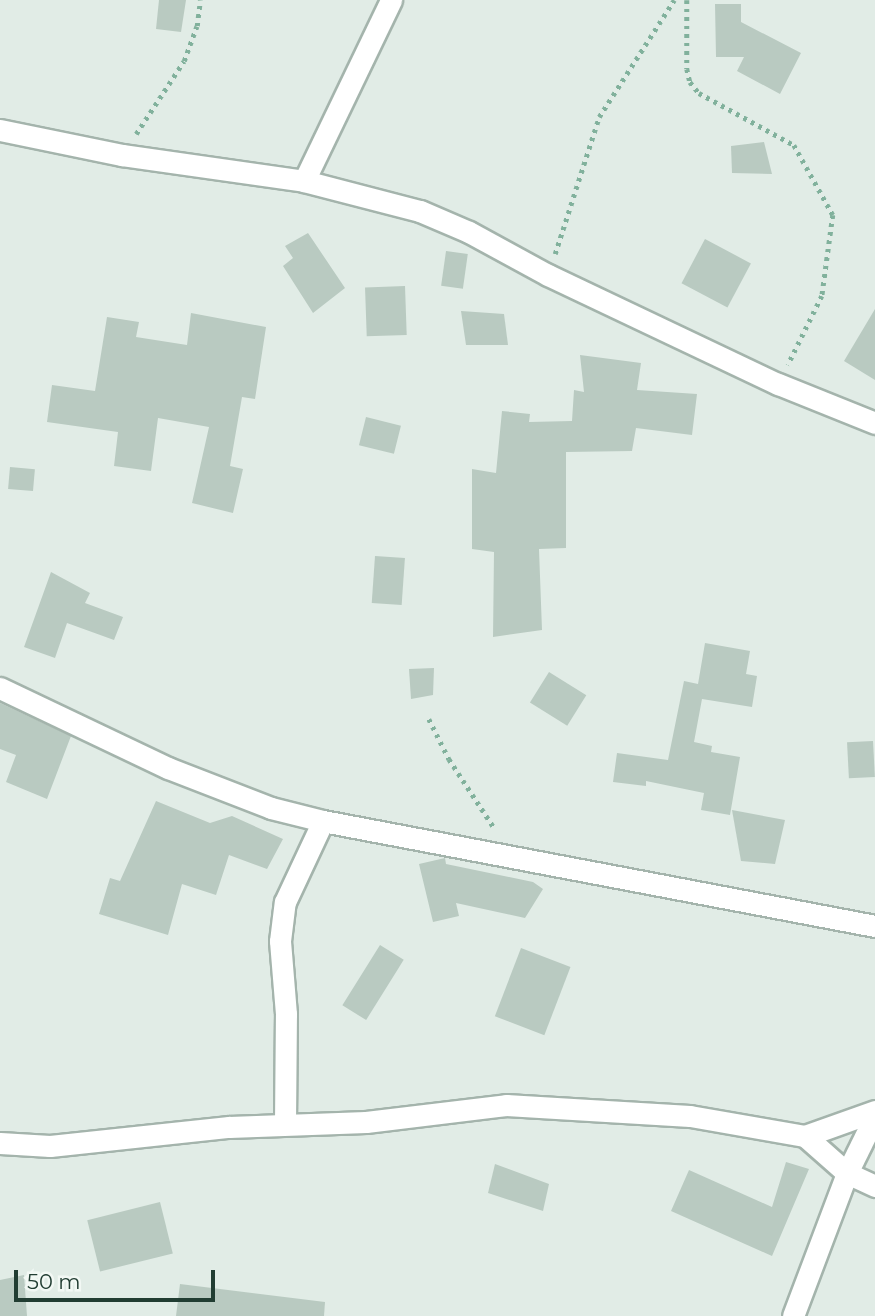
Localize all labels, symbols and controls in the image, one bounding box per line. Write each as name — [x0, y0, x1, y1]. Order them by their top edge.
scale bar — [18, 1256, 219, 1300]
text: 50 m — [27, 1269, 81, 1294]

